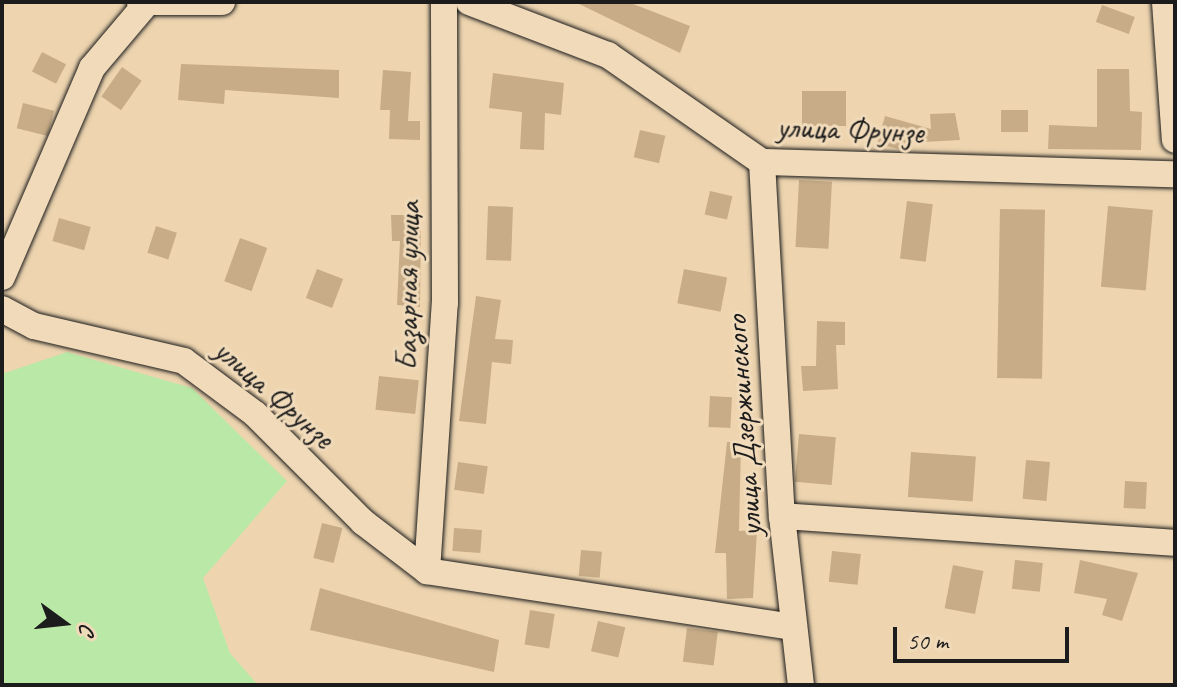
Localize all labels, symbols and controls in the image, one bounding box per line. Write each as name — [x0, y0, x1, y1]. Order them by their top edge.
street label: улица Фрунзе — [777, 108, 923, 152]
street label: Базарная улица — [387, 200, 429, 372]
street label: улица Дзержинского — [717, 315, 771, 537]
street label: улица Фрунзе — [207, 332, 341, 456]
north arrow — [24, 583, 104, 663]
scale bar — [897, 611, 1073, 661]
text: С — [72, 620, 102, 638]
text: 50 m — [907, 626, 948, 656]

